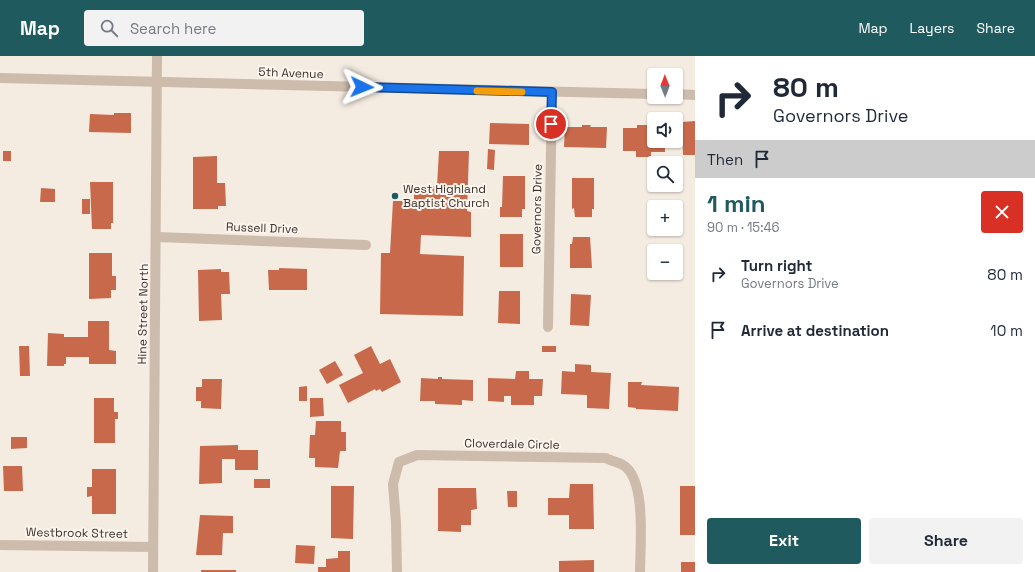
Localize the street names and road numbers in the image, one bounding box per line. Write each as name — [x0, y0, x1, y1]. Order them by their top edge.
street label: 5th Avenue — [258, 64, 324, 82]
street label: Governors Drive — [528, 164, 546, 254]
street label: Russell Drive — [226, 219, 298, 237]
street label: Hine Street North — [134, 263, 152, 365]
street label: Cloverdale Circle — [464, 435, 560, 453]
street label: Westbrook Street — [26, 524, 128, 542]

